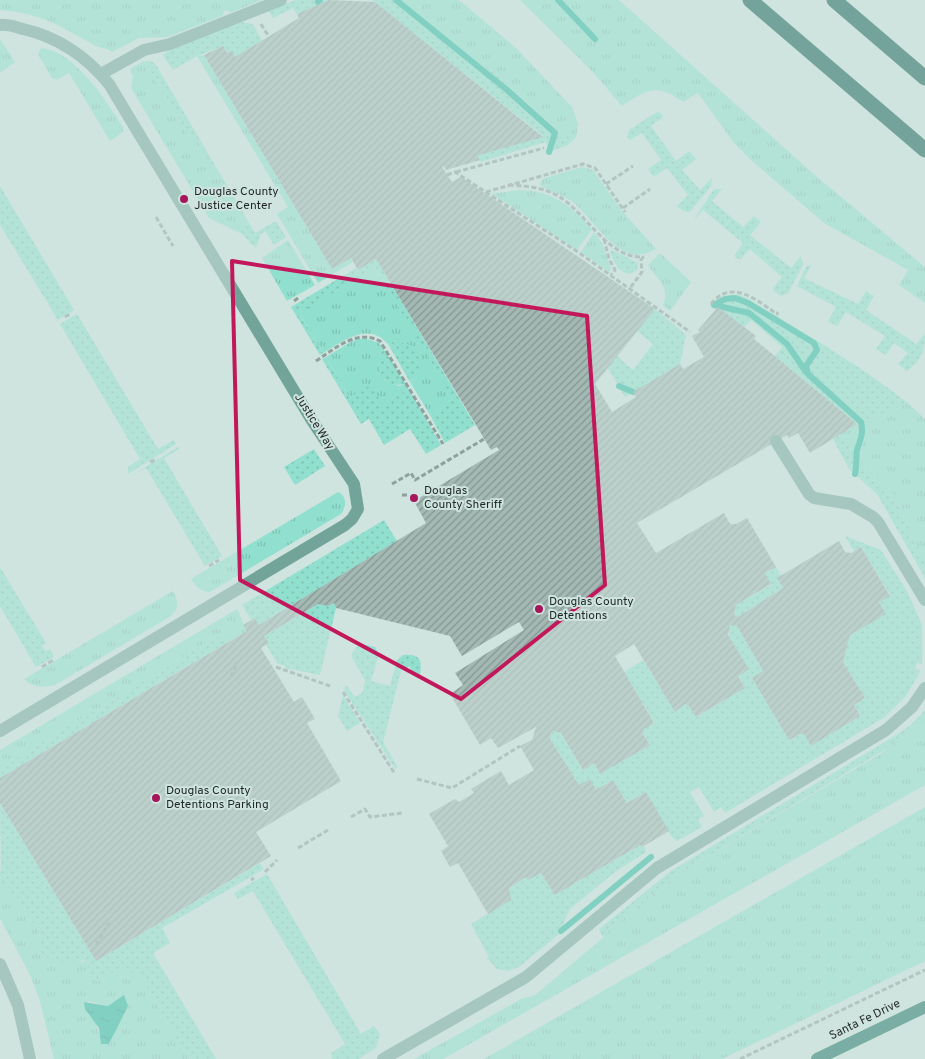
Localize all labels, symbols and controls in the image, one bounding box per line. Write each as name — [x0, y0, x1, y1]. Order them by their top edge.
place label: Douglas County Justice Center — [194, 184, 279, 214]
marker: Douglas County Justice Center — [178, 193, 190, 205]
street label: Justice Way — [290, 391, 338, 453]
place label: Douglas County Sheriff — [424, 483, 502, 513]
marker: Douglas County Sheriff — [408, 492, 420, 504]
place label: Douglas County Detentions — [549, 594, 634, 624]
marker: Douglas County Detentions — [533, 603, 545, 615]
place label: Douglas County Detentions Parking — [166, 783, 269, 813]
marker: Douglas County Detentions Parking — [150, 792, 162, 804]
street label: Santa Fe Drive — [827, 996, 903, 1044]

